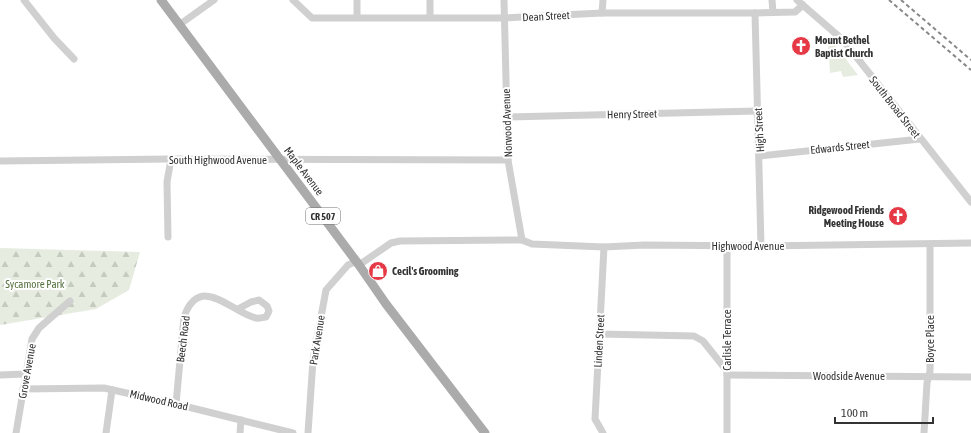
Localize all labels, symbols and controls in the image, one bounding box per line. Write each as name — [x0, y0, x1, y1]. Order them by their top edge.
street label: Dean Street — [522, 9, 570, 23]
place label: Mount Bethel Baptist Church — [815, 34, 873, 59]
church icon: Mount Bethel Baptist Church — [790, 35, 812, 57]
street label: South Broad Street — [867, 74, 923, 140]
street label: Norwood Avenue — [500, 88, 514, 158]
street label: High Street — [752, 107, 766, 153]
street label: Henry Street — [607, 108, 657, 120]
street label: Edwards Street — [810, 138, 870, 156]
street label: Maple Avenue — [282, 144, 326, 198]
street label: South Highwood Avenue — [169, 154, 267, 166]
place label: Ridgewood Friends Meeting House — [808, 204, 884, 229]
church icon: Ridgewood Friends Meeting House — [887, 205, 909, 227]
road number: CR 507 — [306, 208, 340, 224]
street label: Highwood Avenue — [712, 240, 784, 252]
shop icon: Cecil's Grooming — [367, 260, 389, 282]
place label: Cecil's Grooming — [392, 265, 459, 277]
park label: Sycamore Park — [5, 278, 65, 290]
street label: Carlisle Terrace — [721, 309, 733, 371]
street label: Park Avenue — [307, 314, 327, 366]
street label: Linden Street — [592, 314, 606, 368]
street label: Beech Road — [174, 315, 192, 363]
street label: Boyce Place — [924, 315, 936, 363]
street label: Grove Avenue — [16, 343, 38, 399]
street label: Woodside Avenue — [813, 370, 885, 382]
street label: Midwood Road — [129, 387, 189, 413]
scale bar — [835, 399, 933, 425]
text: 100 m — [841, 406, 868, 420]

